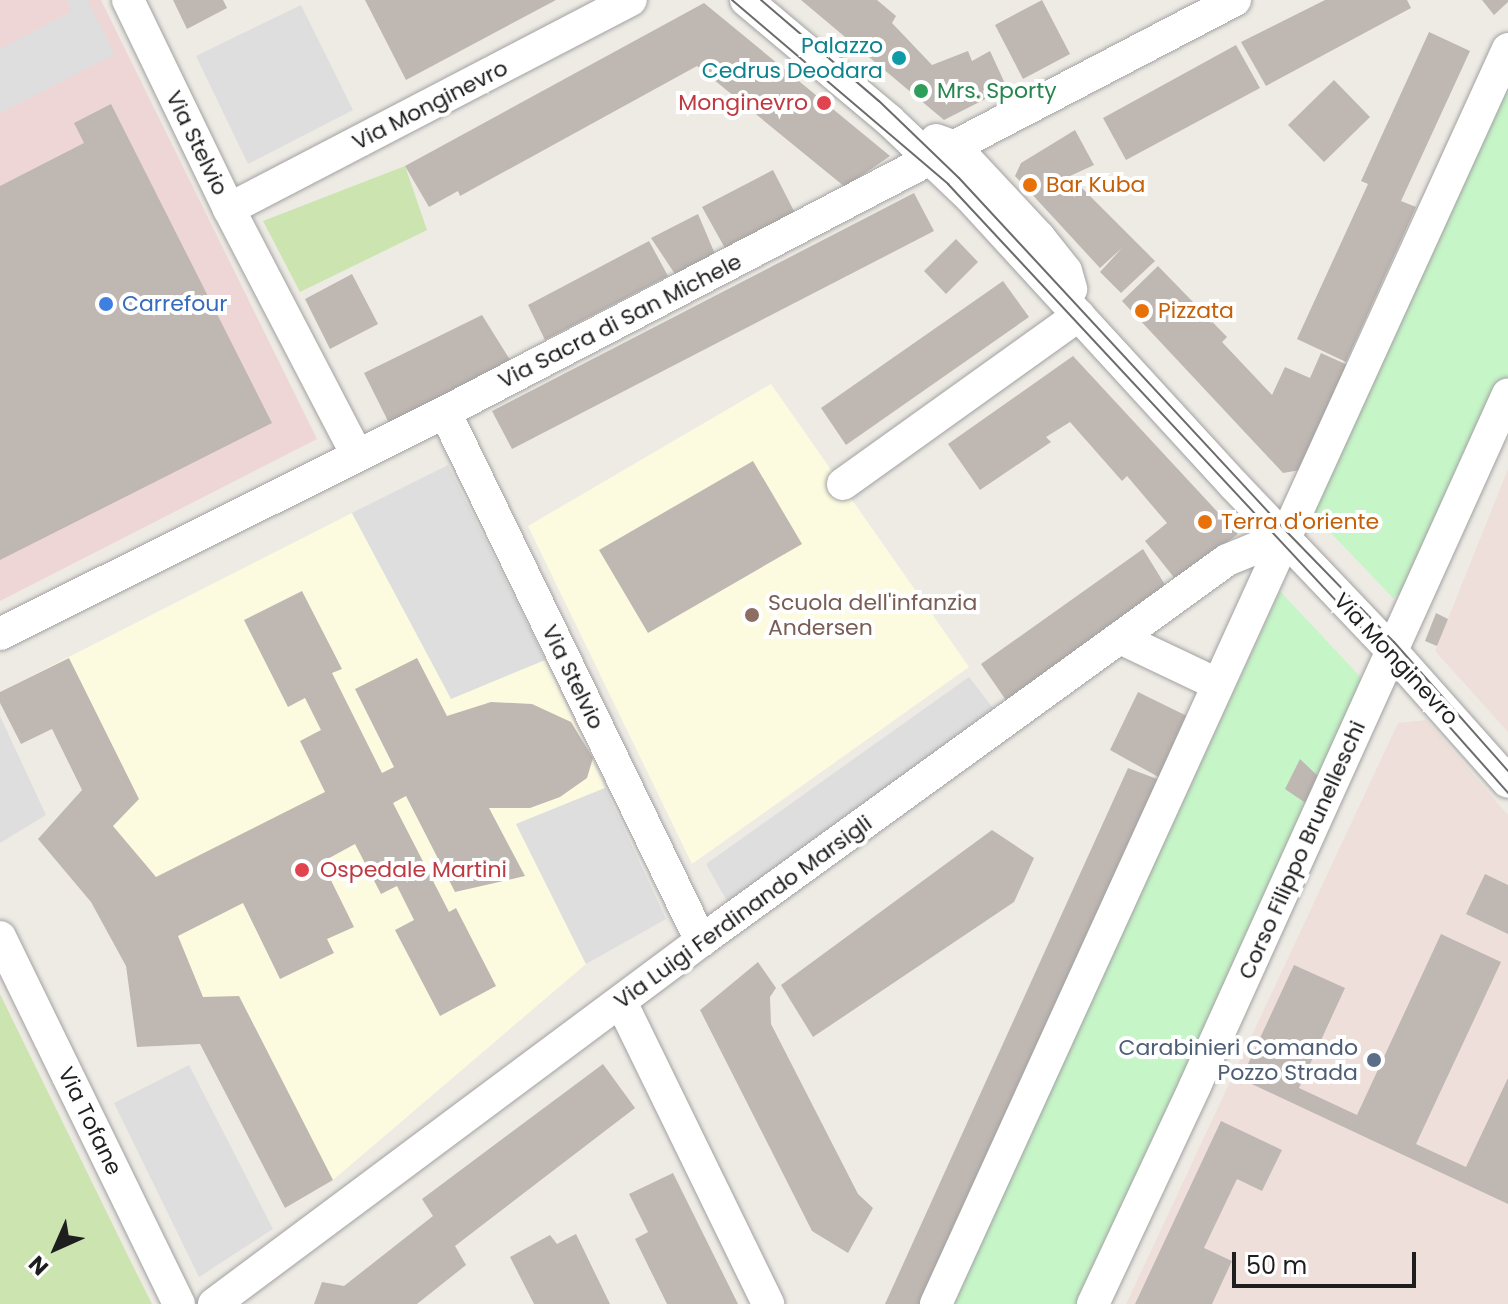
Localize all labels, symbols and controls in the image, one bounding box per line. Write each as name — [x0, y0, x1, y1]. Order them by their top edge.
place label: Palazzo Cedrus Deodara — [702, 32, 883, 84]
marker: Palazzo Cedrus Deodara — [890, 49, 908, 67]
street label: Via Monginevro — [348, 54, 512, 156]
place label: Mrs. Sporty — [937, 78, 1057, 104]
marker: Mrs. Sporty — [912, 82, 930, 100]
street label: Via Stelvio — [160, 87, 234, 199]
place label: Monginevro — [678, 90, 808, 116]
marker: Monginevro — [815, 94, 833, 112]
place label: Bar Kuba — [1046, 172, 1145, 198]
marker: Bar Kuba — [1021, 176, 1039, 194]
street label: Via Sacra di San Michele — [494, 248, 746, 394]
place label: Carrefour — [122, 291, 228, 317]
marker: Carrefour — [97, 295, 115, 313]
place label: Pizzata — [1158, 298, 1234, 324]
marker: Pizzata — [1133, 302, 1151, 320]
place label: Terra d'oriente — [1221, 509, 1379, 535]
marker: Terra d'oriente — [1196, 513, 1214, 531]
street label: Via Monginevro — [1328, 588, 1464, 730]
place label: Scuola dell'infanzia Andersen — [768, 589, 977, 640]
marker: Scuola dell'infanzia Andersen — [743, 606, 761, 624]
street label: Via Stelvio — [536, 621, 610, 733]
street label: Corso Filippo Brunelleschi — [1233, 717, 1371, 983]
street label: Via Luigi Ferdinando Marsigli — [609, 810, 877, 1014]
place label: Ospedale Martini — [320, 857, 507, 883]
marker: Ospedale Martini — [291, 859, 313, 881]
place label: Carabinieri Comando Pozzo Strada — [1119, 1034, 1358, 1086]
marker: Carabinieri Comando Pozzo Strada — [1365, 1051, 1383, 1069]
street label: Via Tofane — [53, 1063, 127, 1179]
north arrow — [16, 1208, 96, 1288]
scale bar — [1236, 1236, 1420, 1286]
text: N — [22, 1249, 55, 1282]
text: 50 m — [1246, 1249, 1307, 1282]

